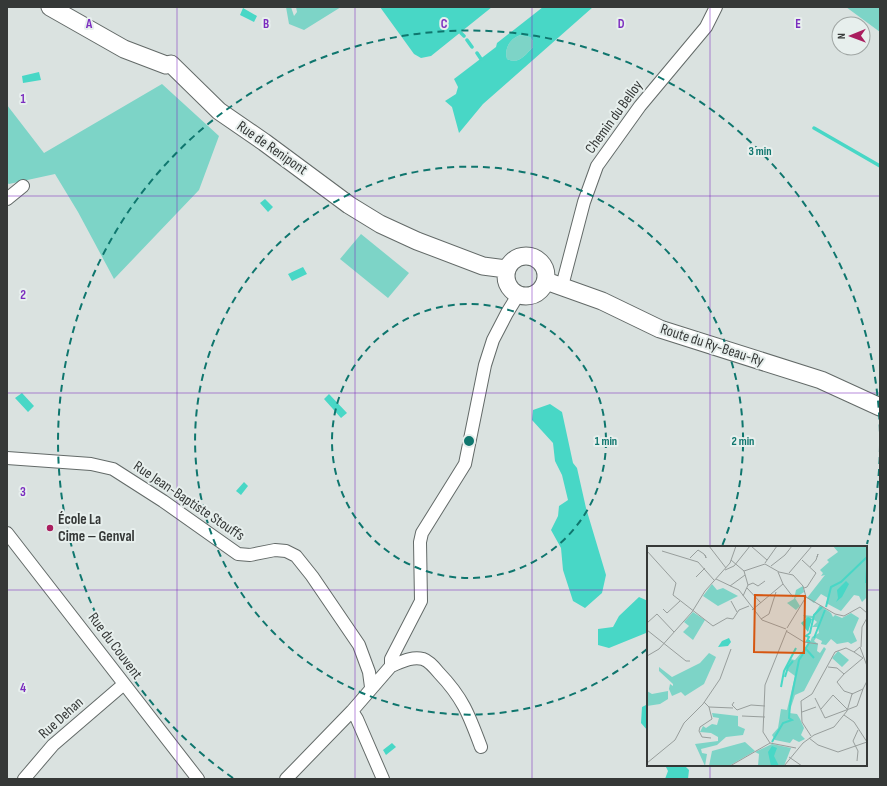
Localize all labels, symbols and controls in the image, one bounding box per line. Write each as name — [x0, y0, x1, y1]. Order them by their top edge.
text: A — [85, 16, 93, 32]
text: B — [263, 16, 269, 32]
text: C — [441, 16, 448, 32]
text: D — [618, 16, 625, 32]
text: E — [795, 16, 801, 32]
north arrow — [831, 16, 871, 56]
text: N — [835, 33, 848, 39]
street label: Chemin du Belloy — [581, 76, 647, 157]
text: 1 — [20, 91, 26, 107]
street label: Rue de Renipont — [233, 117, 311, 179]
text: 3 min — [749, 144, 771, 159]
text: 2 — [20, 287, 26, 303]
street label: Route du Ry-Beau-Ry — [658, 319, 766, 371]
centre of rings — [462, 434, 476, 448]
text: 1 min — [595, 434, 617, 449]
text: 2 min — [732, 434, 754, 449]
street label: Rue Jean-Baptiste Stouffs — [130, 457, 248, 545]
text: 3 — [20, 484, 26, 500]
place label: École La Cime – Genval — [58, 510, 135, 546]
marker: École La Cime – Genval — [45, 523, 55, 533]
inset map — [647, 546, 867, 766]
street label: Rue du Couvent — [84, 609, 147, 684]
text: 4 — [20, 680, 26, 696]
street label: Rue Dehan — [35, 693, 87, 743]

